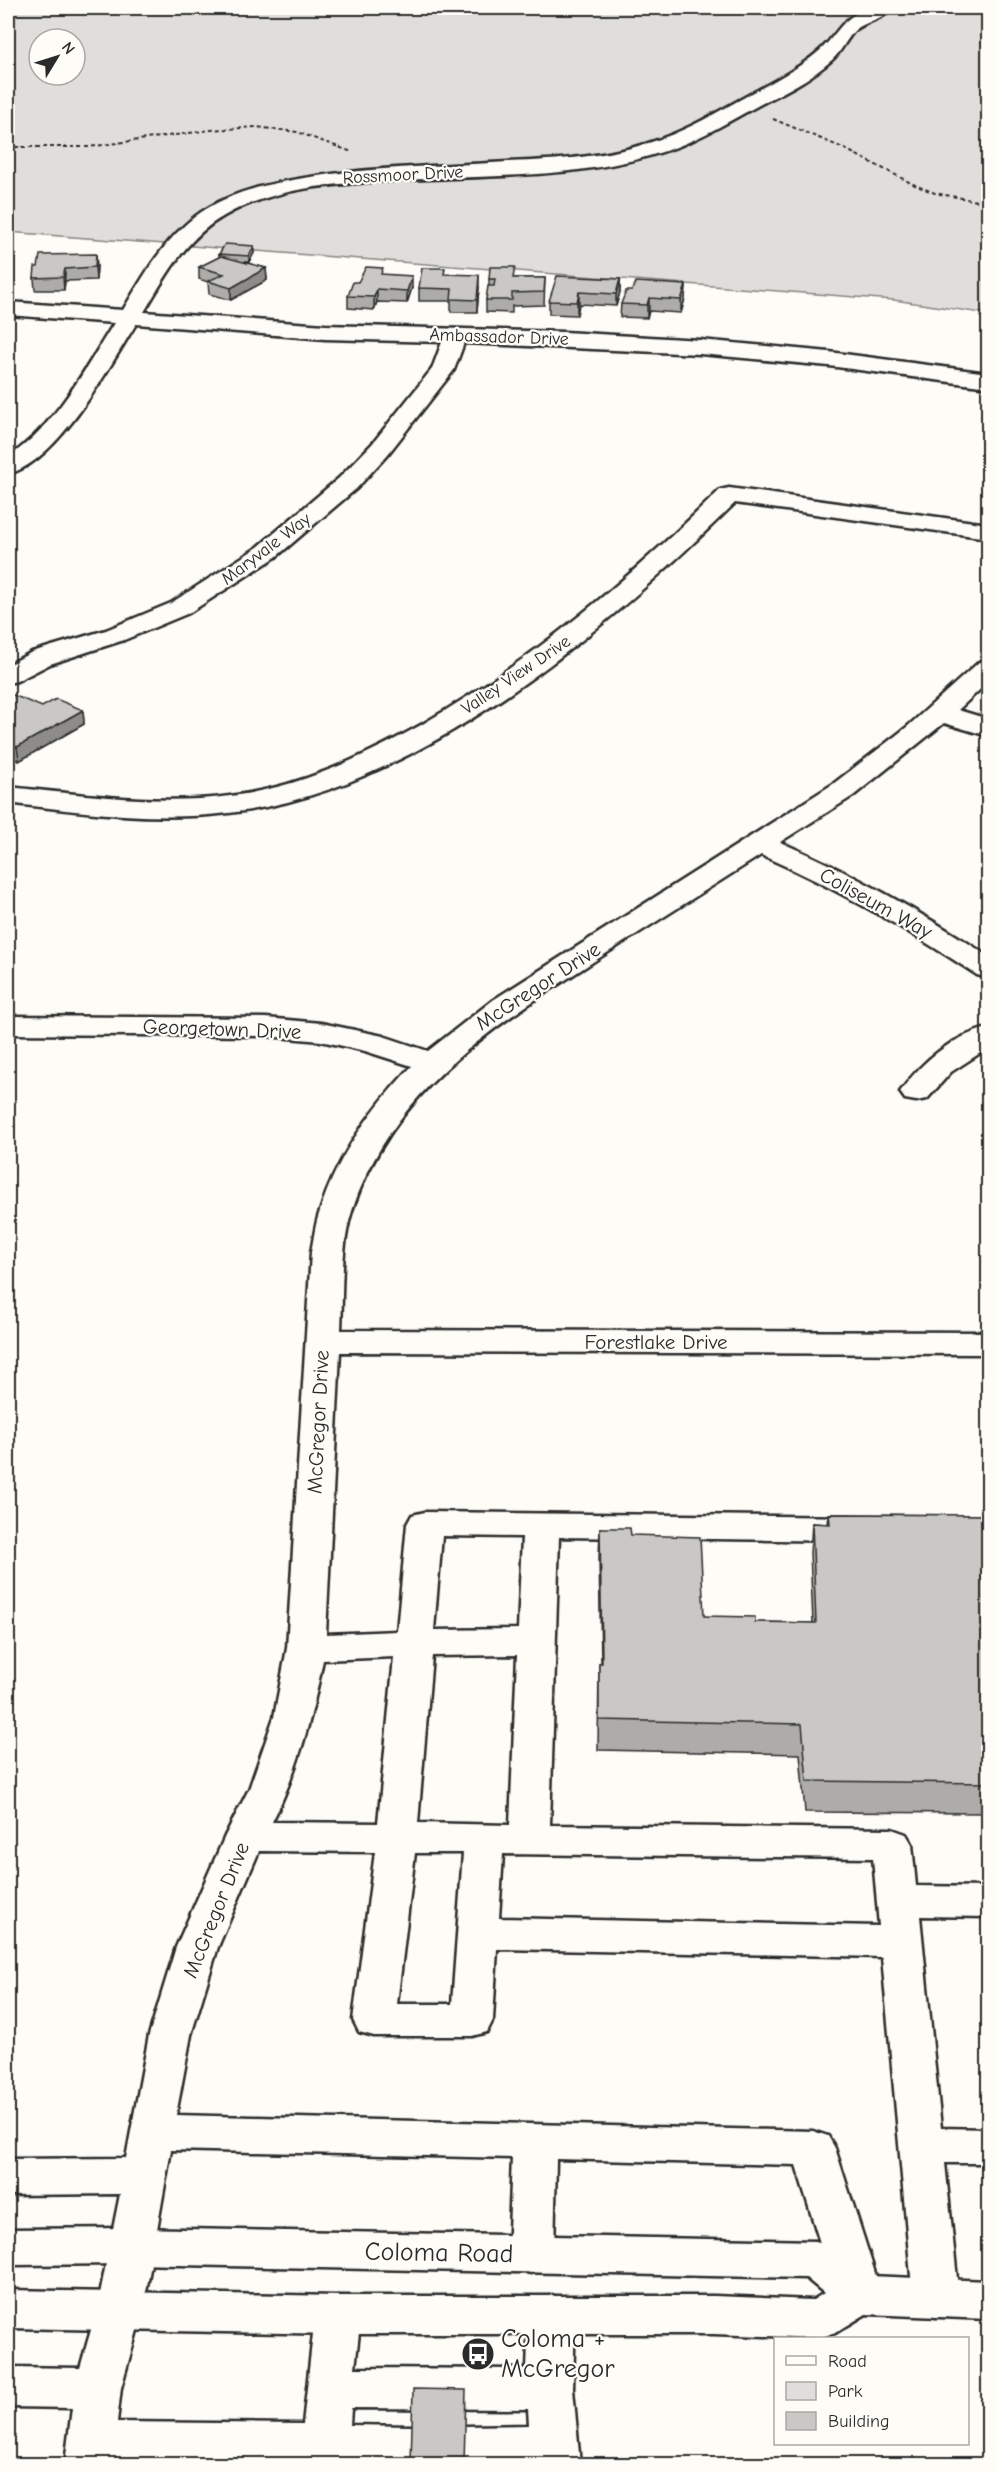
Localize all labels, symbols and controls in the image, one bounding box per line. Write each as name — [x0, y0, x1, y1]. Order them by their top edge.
north arrow — [27, 27, 87, 87]
text: N — [58, 39, 78, 58]
street label: Rossmoor Drive — [342, 161, 464, 189]
street label: Ambassador Drive — [429, 324, 569, 350]
street label: Maryvale Way — [217, 508, 316, 589]
street label: Valley View Drive — [457, 631, 575, 719]
street label: Coliseum Way — [816, 862, 937, 944]
street label: McGregor Drive — [471, 937, 605, 1035]
street label: Georgetown Drive — [142, 1014, 302, 1044]
street label: Forestlake Drive — [584, 1330, 728, 1354]
street label: McGregor Drive — [302, 1349, 334, 1495]
street label: McGregor Drive — [178, 1839, 254, 1981]
street label: Coloma Road — [364, 2237, 514, 2269]
place label: Coloma + McGregor — [501, 2324, 615, 2384]
bus stop icon: Coloma + McGregor — [460, 2336, 496, 2372]
legend — [774, 2337, 969, 2445]
text: Road — [828, 2351, 867, 2372]
text: Park — [828, 2381, 863, 2402]
text: Building — [828, 2411, 890, 2432]

